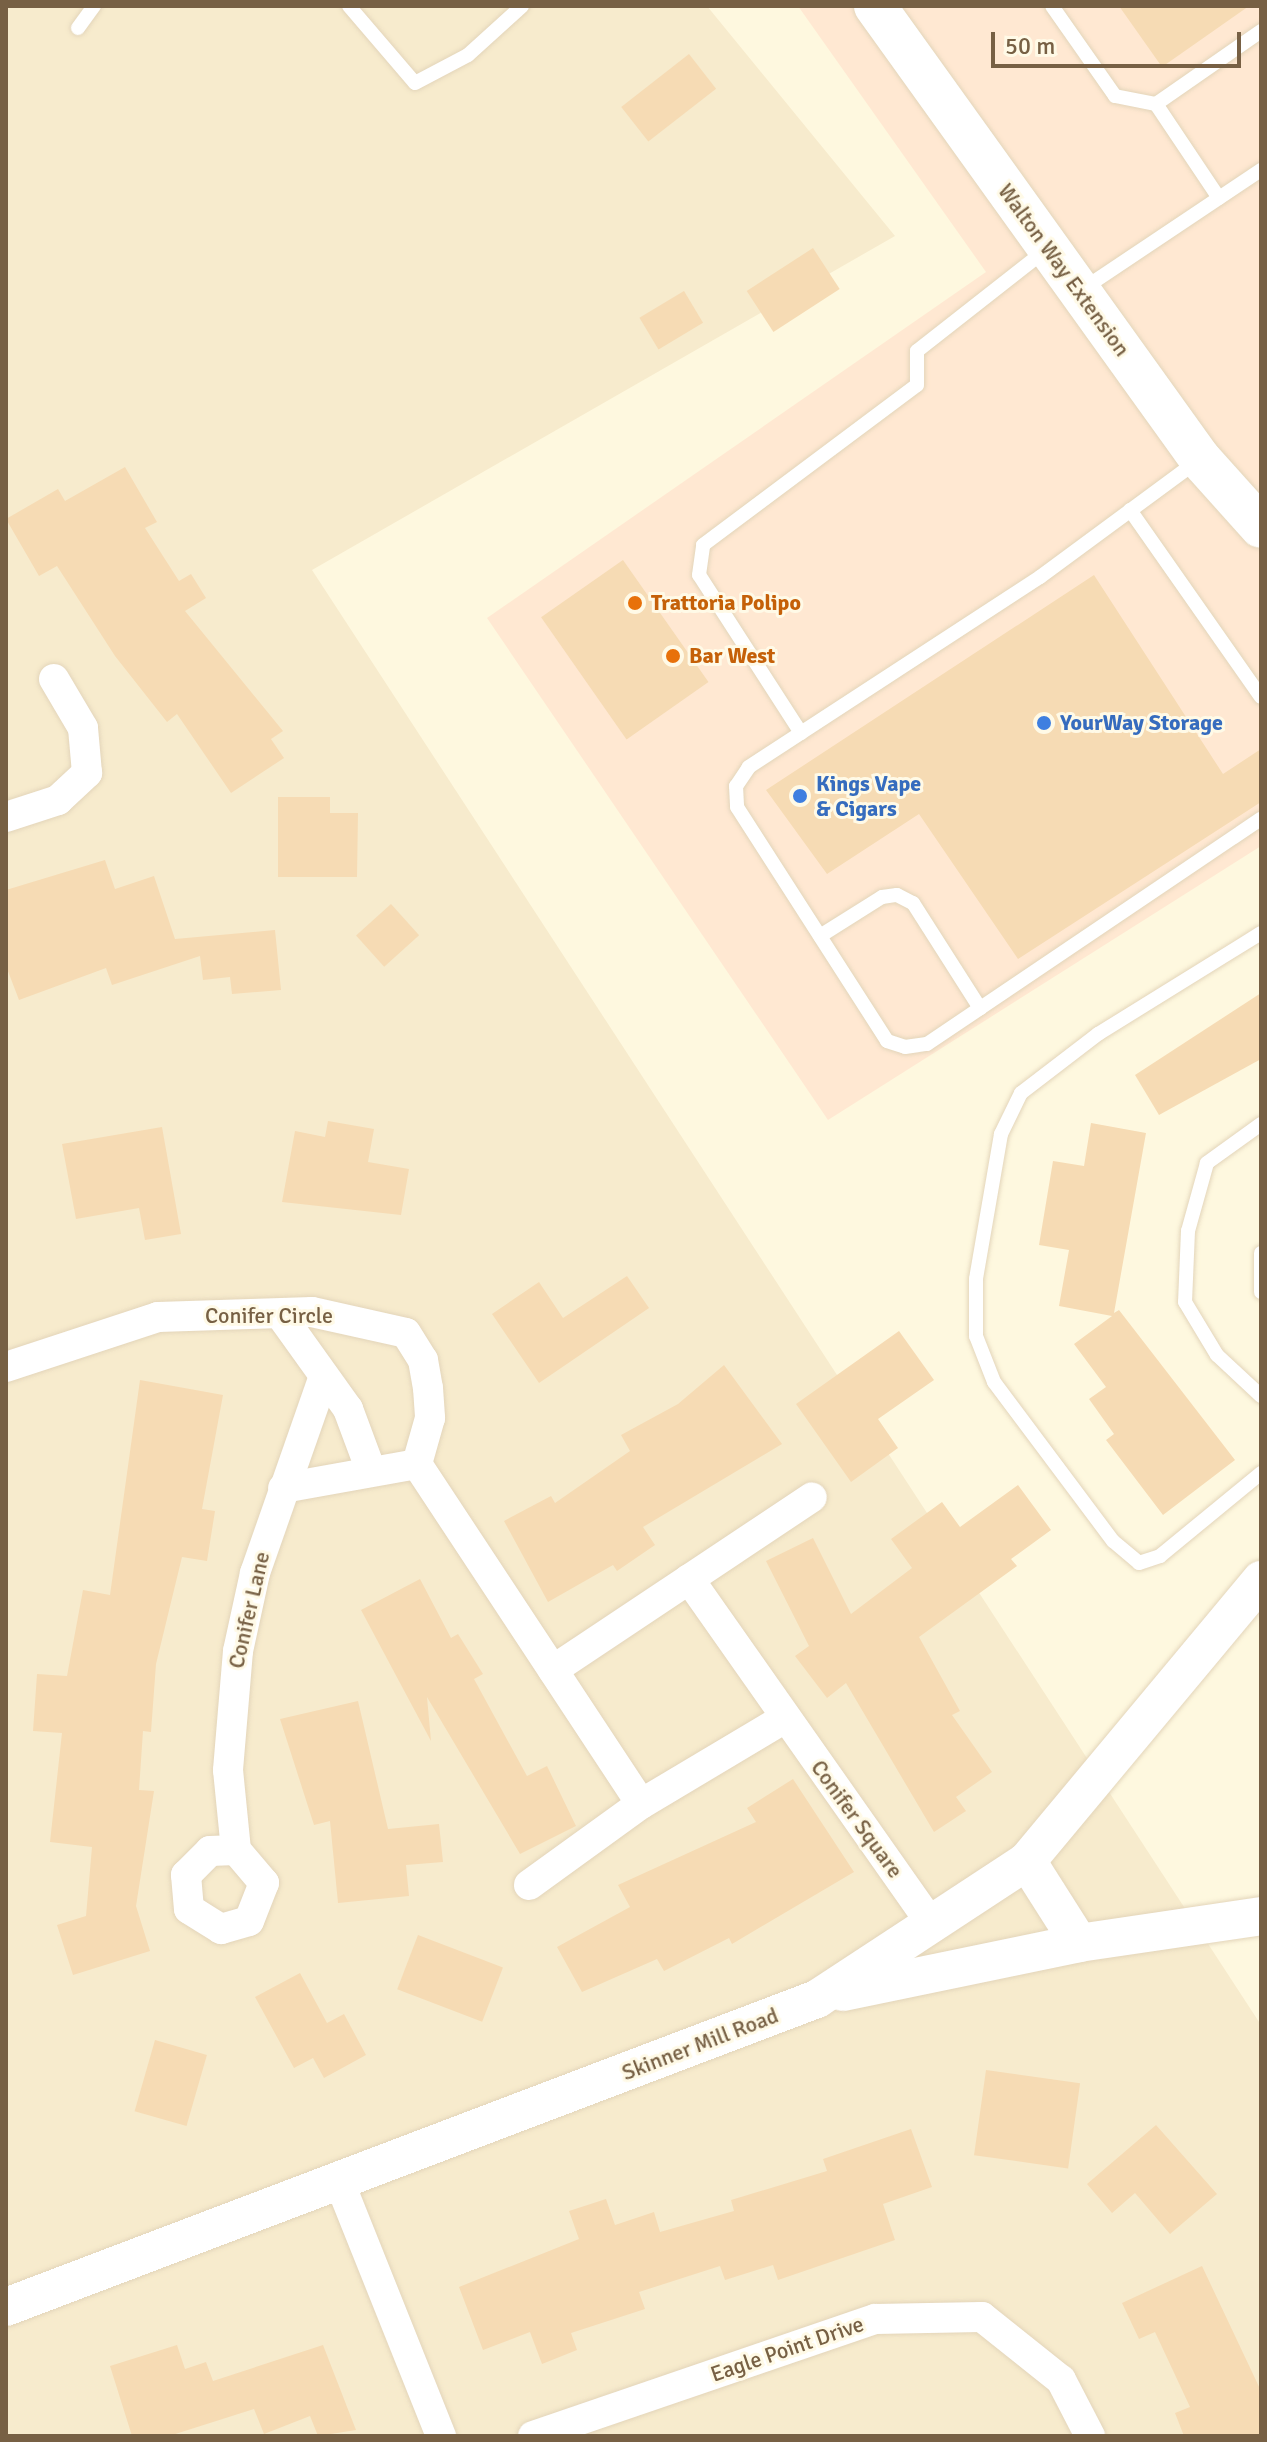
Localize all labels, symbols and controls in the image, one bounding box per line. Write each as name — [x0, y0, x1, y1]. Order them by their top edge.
scale bar — [995, 16, 1245, 66]
text: 50 m — [1005, 31, 1055, 61]
street label: Walton Way Extension — [992, 178, 1136, 362]
place label: Trattoria Polipo — [651, 590, 801, 616]
marker: Trattoria Polipo — [626, 594, 644, 612]
place label: Bar West — [689, 643, 775, 669]
marker: Bar West — [664, 647, 682, 665]
place label: YourWay Storage — [1060, 710, 1223, 736]
marker: YourWay Storage — [1035, 714, 1053, 732]
place label: Kings Vape & Cigars — [816, 770, 921, 822]
marker: Kings Vape & Cigars — [791, 787, 809, 805]
street label: Conifer Circle — [205, 1303, 333, 1329]
street label: Conifer Lane — [223, 1549, 275, 1671]
street label: Conifer Square — [805, 1755, 909, 1883]
street label: Skinner Mill Road — [618, 2002, 782, 2086]
street label: Eagle Point Drive — [707, 2310, 867, 2388]

